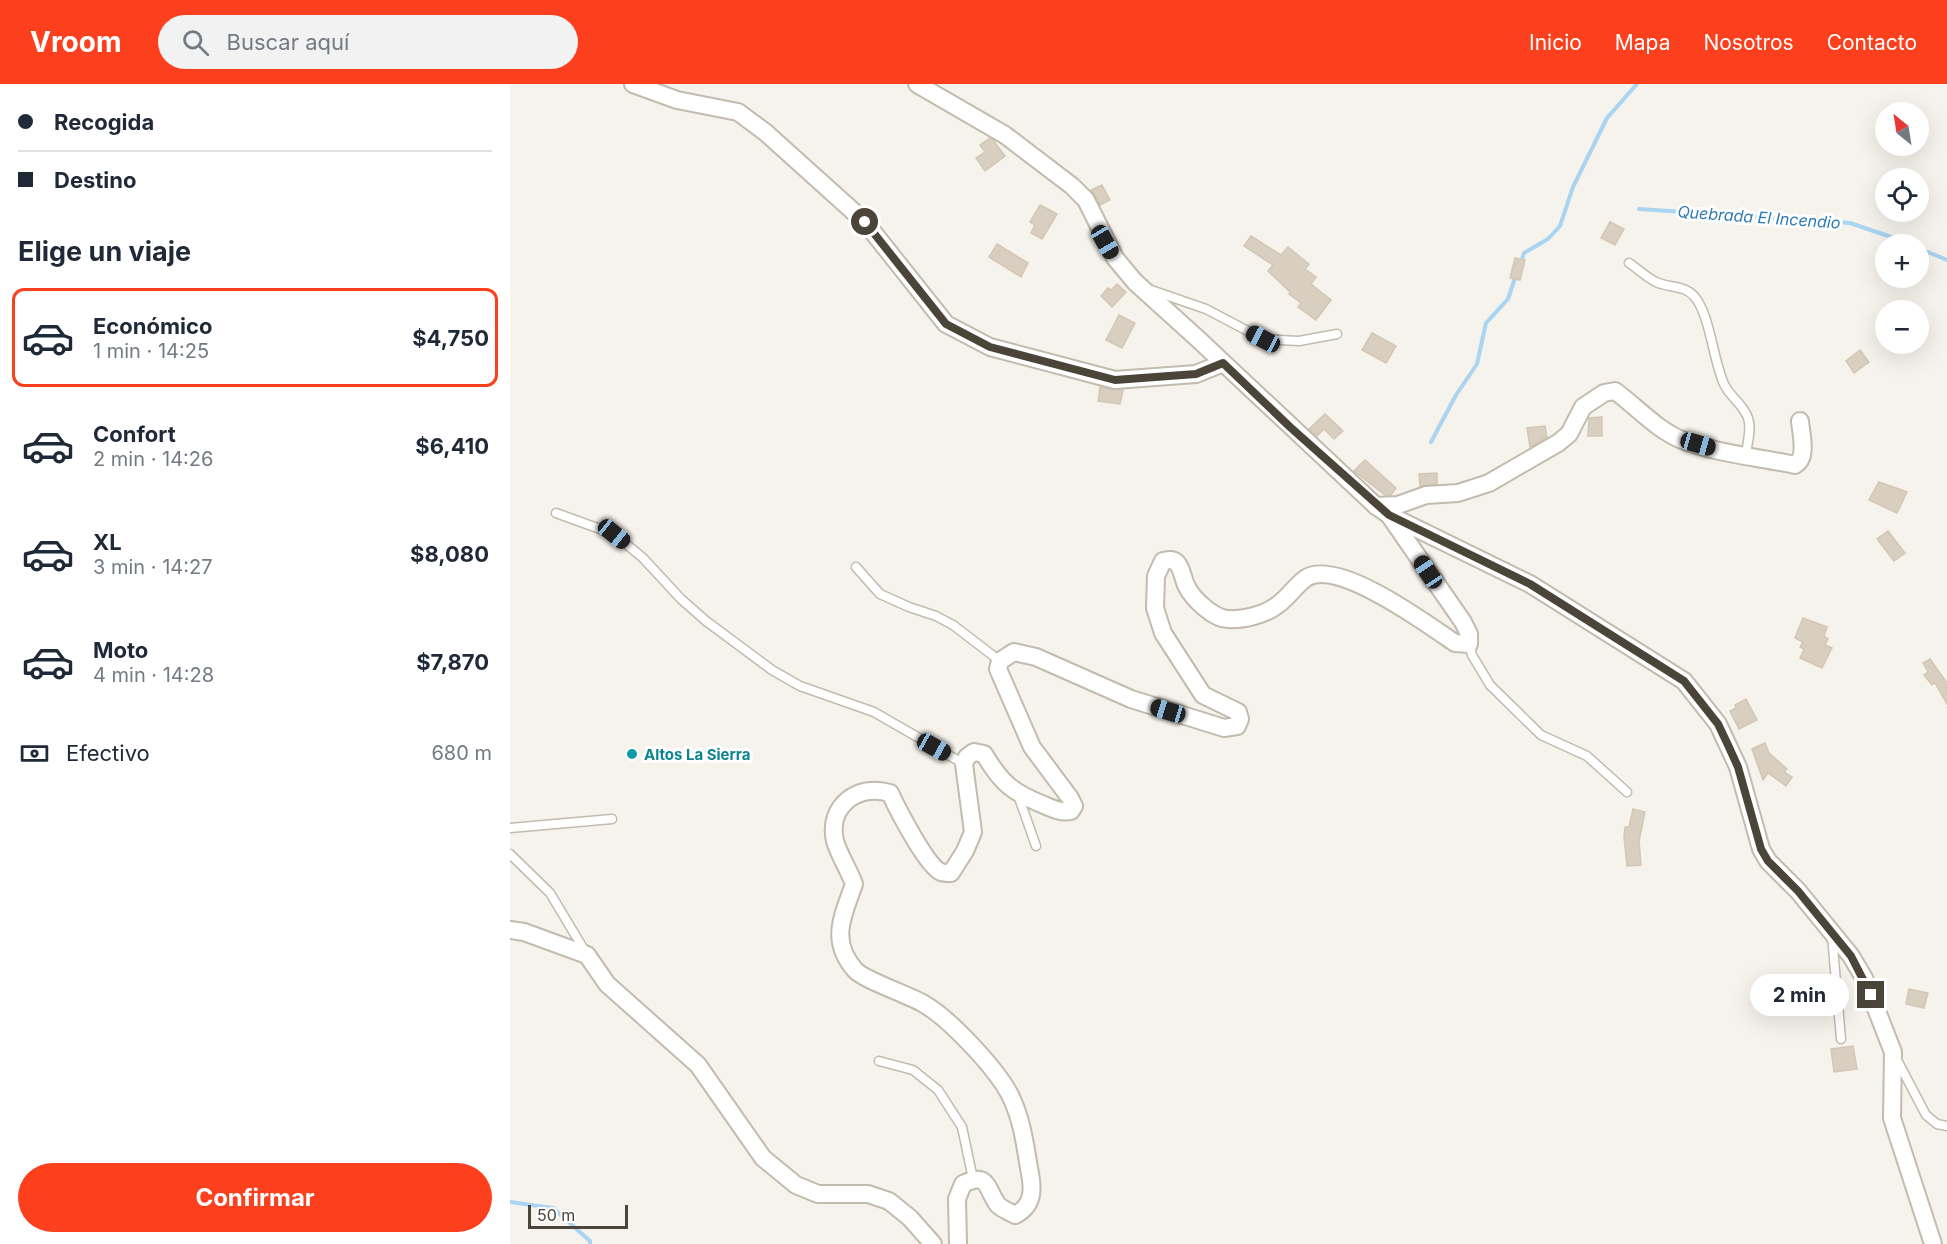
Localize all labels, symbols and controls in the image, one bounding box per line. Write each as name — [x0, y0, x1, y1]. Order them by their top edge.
search box — [158, 15, 578, 69]
text: Vroom — [30, 25, 122, 59]
icon: search — [179, 26, 212, 59]
text: Buscar aquí — [227, 29, 349, 55]
text: Inicio — [1529, 30, 1582, 55]
text: Mapa — [1615, 30, 1670, 55]
text: Nosotros — [1703, 30, 1794, 55]
text: Contacto — [1827, 30, 1917, 55]
north arrow — [1875, 102, 1929, 156]
map controls — [1875, 102, 1929, 354]
text: Recogida — [54, 109, 154, 135]
text: Destino — [54, 167, 137, 193]
button: locate — [1875, 168, 1929, 222]
water label: Quebrada El Incendio — [1677, 201, 1841, 233]
route start — [851, 208, 878, 235]
car — [1088, 222, 1122, 262]
button: + — [1875, 234, 1929, 288]
text: Elige un viaje — [18, 235, 191, 268]
button: − — [1875, 300, 1929, 354]
icon: car — [21, 311, 75, 365]
text: Económico — [93, 313, 212, 339]
car — [1243, 323, 1283, 355]
text: $4,750 — [412, 325, 489, 351]
text: 1 min · 14:25 — [93, 339, 209, 363]
icon: car — [21, 419, 75, 473]
text: Confort — [93, 421, 176, 447]
car — [1678, 430, 1718, 458]
text: $6,410 — [415, 433, 489, 459]
text: 2 min · 14:26 — [93, 447, 213, 471]
car — [594, 516, 634, 552]
icon: car — [21, 527, 75, 581]
text: XL — [93, 529, 122, 555]
text: $8,080 — [410, 541, 489, 567]
car — [1410, 552, 1446, 592]
text: 3 min · 14:27 — [93, 555, 213, 579]
icon: car — [21, 635, 75, 689]
text: Moto — [93, 637, 148, 663]
text: $7,870 — [416, 649, 489, 675]
text: 4 min · 14:28 — [93, 663, 214, 687]
car — [1148, 697, 1188, 725]
car — [914, 730, 954, 764]
icon: cash — [18, 737, 51, 770]
text: Efectivo — [66, 740, 150, 766]
text: 680 m — [431, 741, 492, 765]
place label: Altos La Sierra — [644, 745, 750, 764]
marker: Altos La Sierra — [625, 747, 639, 761]
callout: 2 min — [1751, 974, 1850, 1016]
route end — [1857, 981, 1884, 1008]
text: 2 min — [1773, 983, 1826, 1007]
button: Confirmar — [18, 1163, 492, 1232]
scale bar — [528, 1202, 628, 1230]
text: 50 m — [537, 1205, 575, 1225]

